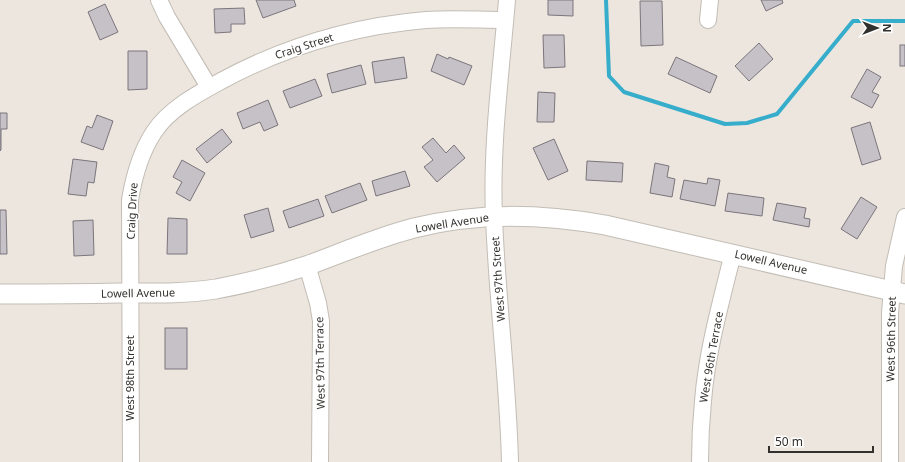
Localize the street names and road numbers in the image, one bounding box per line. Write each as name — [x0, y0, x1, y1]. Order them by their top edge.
street label: Craig Street — [273, 29, 335, 62]
street label: Craig Drive — [123, 182, 140, 240]
street label: Lowell Avenue — [414, 209, 490, 236]
street label: West 97th Street — [487, 236, 508, 322]
street label: Lowell Avenue — [733, 246, 809, 277]
street label: Lowell Avenue — [101, 284, 175, 301]
street label: West 96th Street — [882, 296, 899, 382]
street label: West 96th Terrace — [695, 310, 726, 404]
street label: West 97th Terrace — [311, 317, 328, 409]
street label: West 98th Street — [122, 335, 137, 421]

